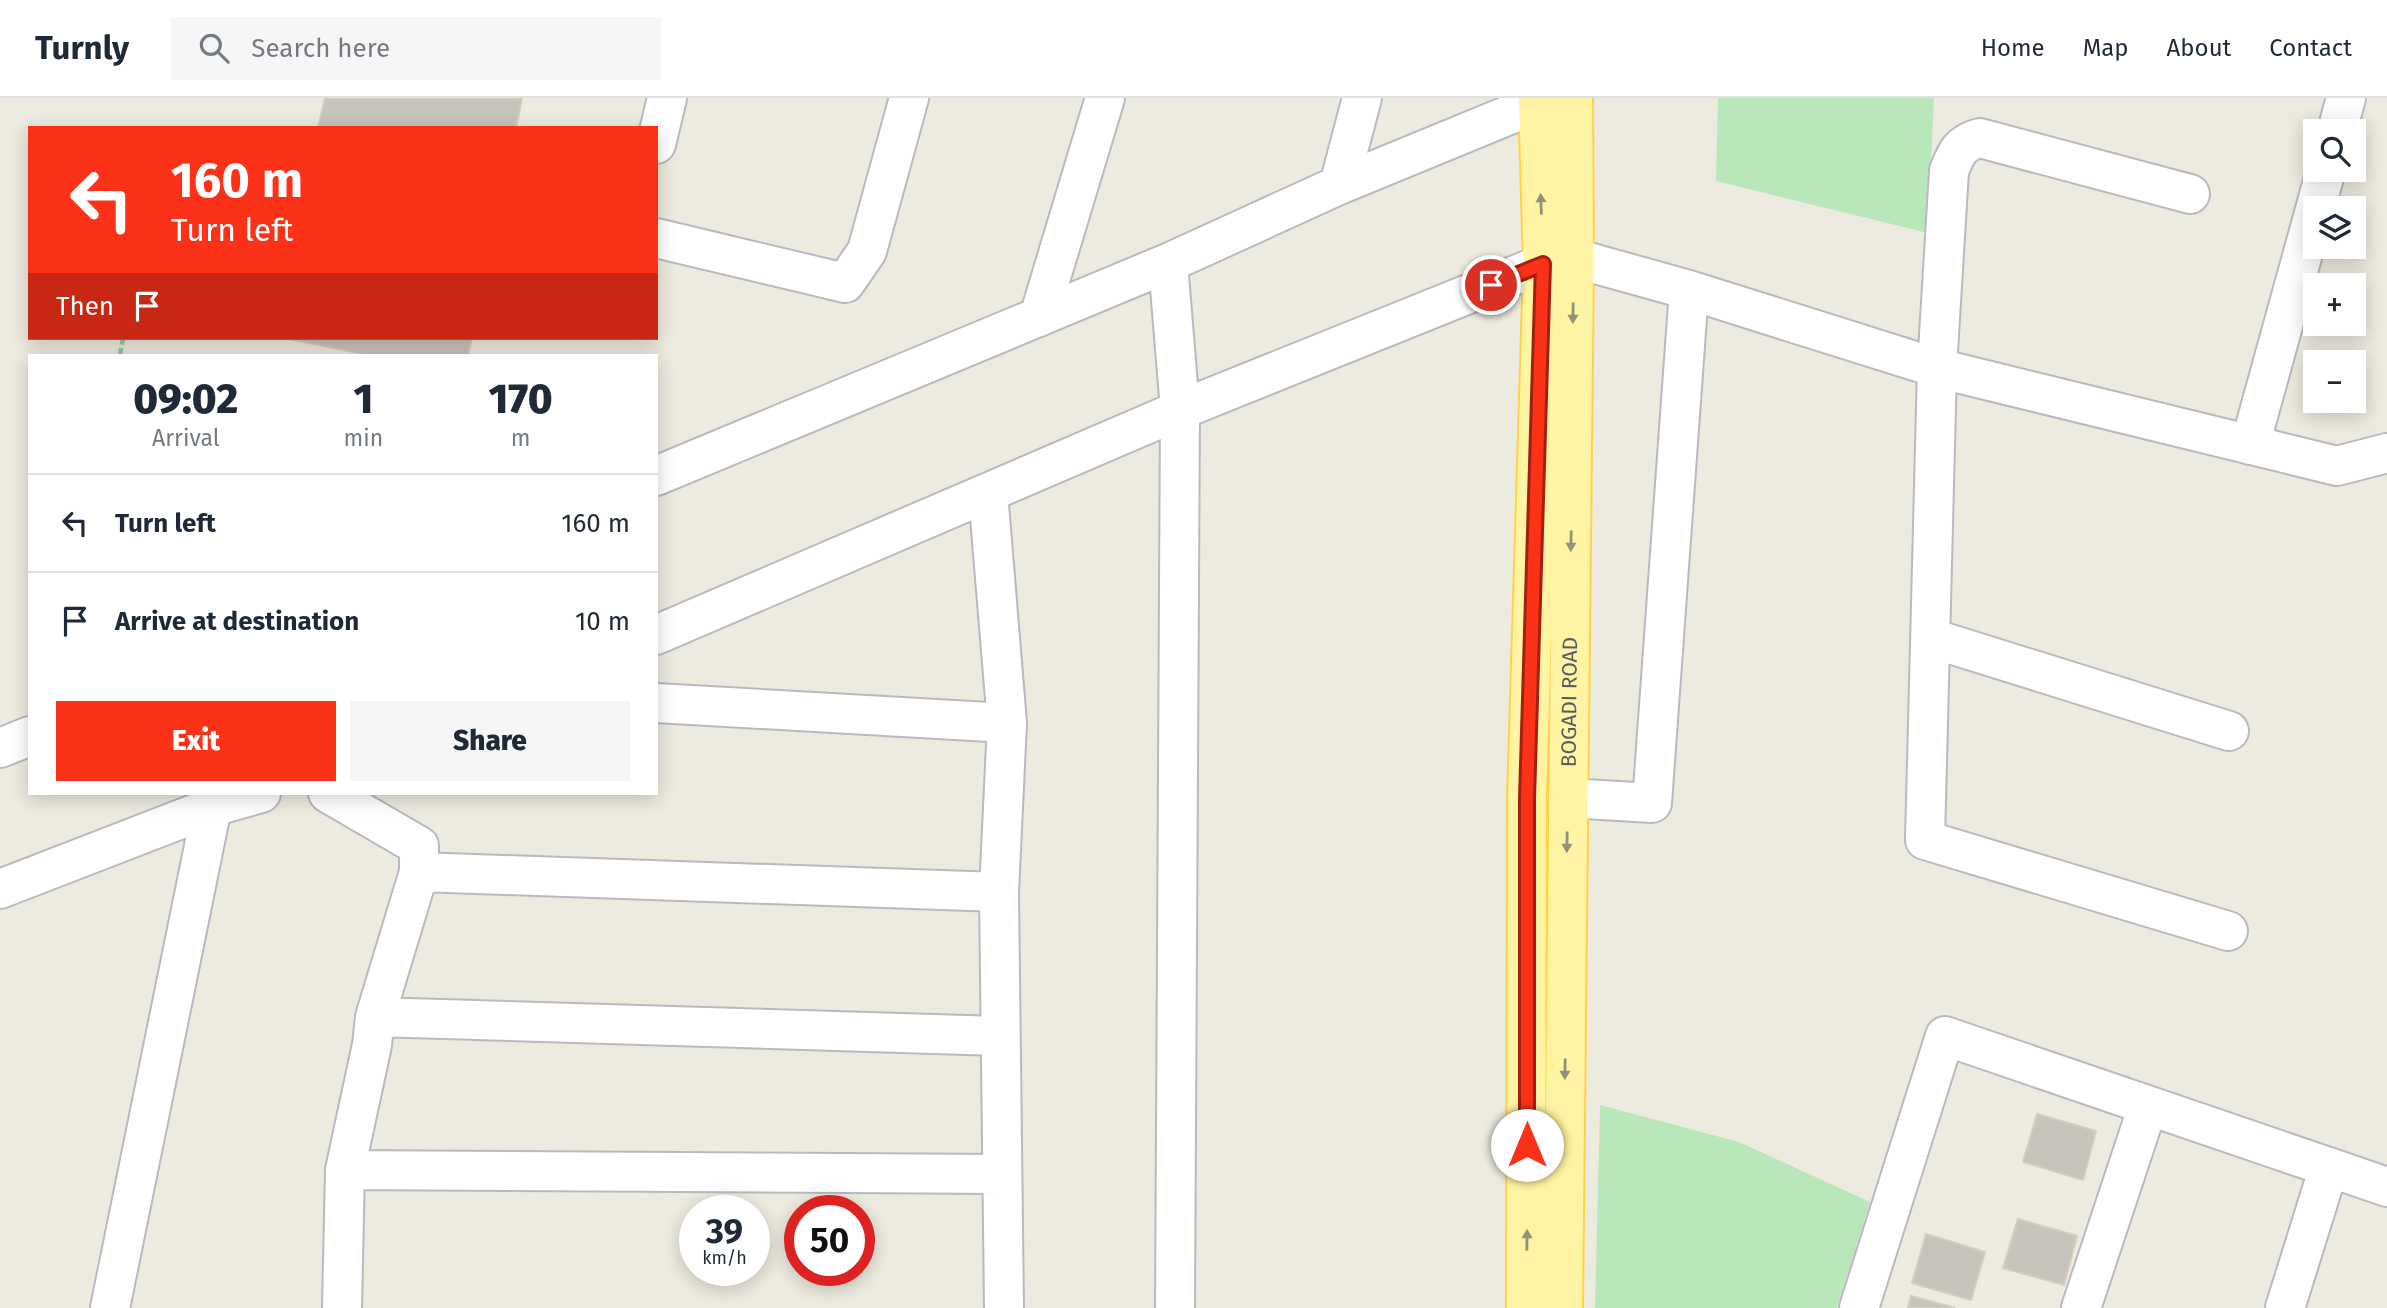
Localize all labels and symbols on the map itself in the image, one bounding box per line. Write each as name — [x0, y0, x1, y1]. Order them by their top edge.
one-way arrow — [1535, 193, 1546, 215]
pin — [1461, 255, 1521, 315]
one-way arrow — [1567, 302, 1579, 324]
one-way arrow — [1565, 530, 1576, 552]
street label: BOGADI ROAD — [1556, 637, 1583, 767]
one-way arrow — [1561, 831, 1573, 853]
one-way arrow — [1559, 1058, 1571, 1080]
position arrow — [1490, 1108, 1564, 1182]
speed limit sign: 50 — [784, 1195, 875, 1286]
one-way arrow — [1521, 1229, 1533, 1251]

